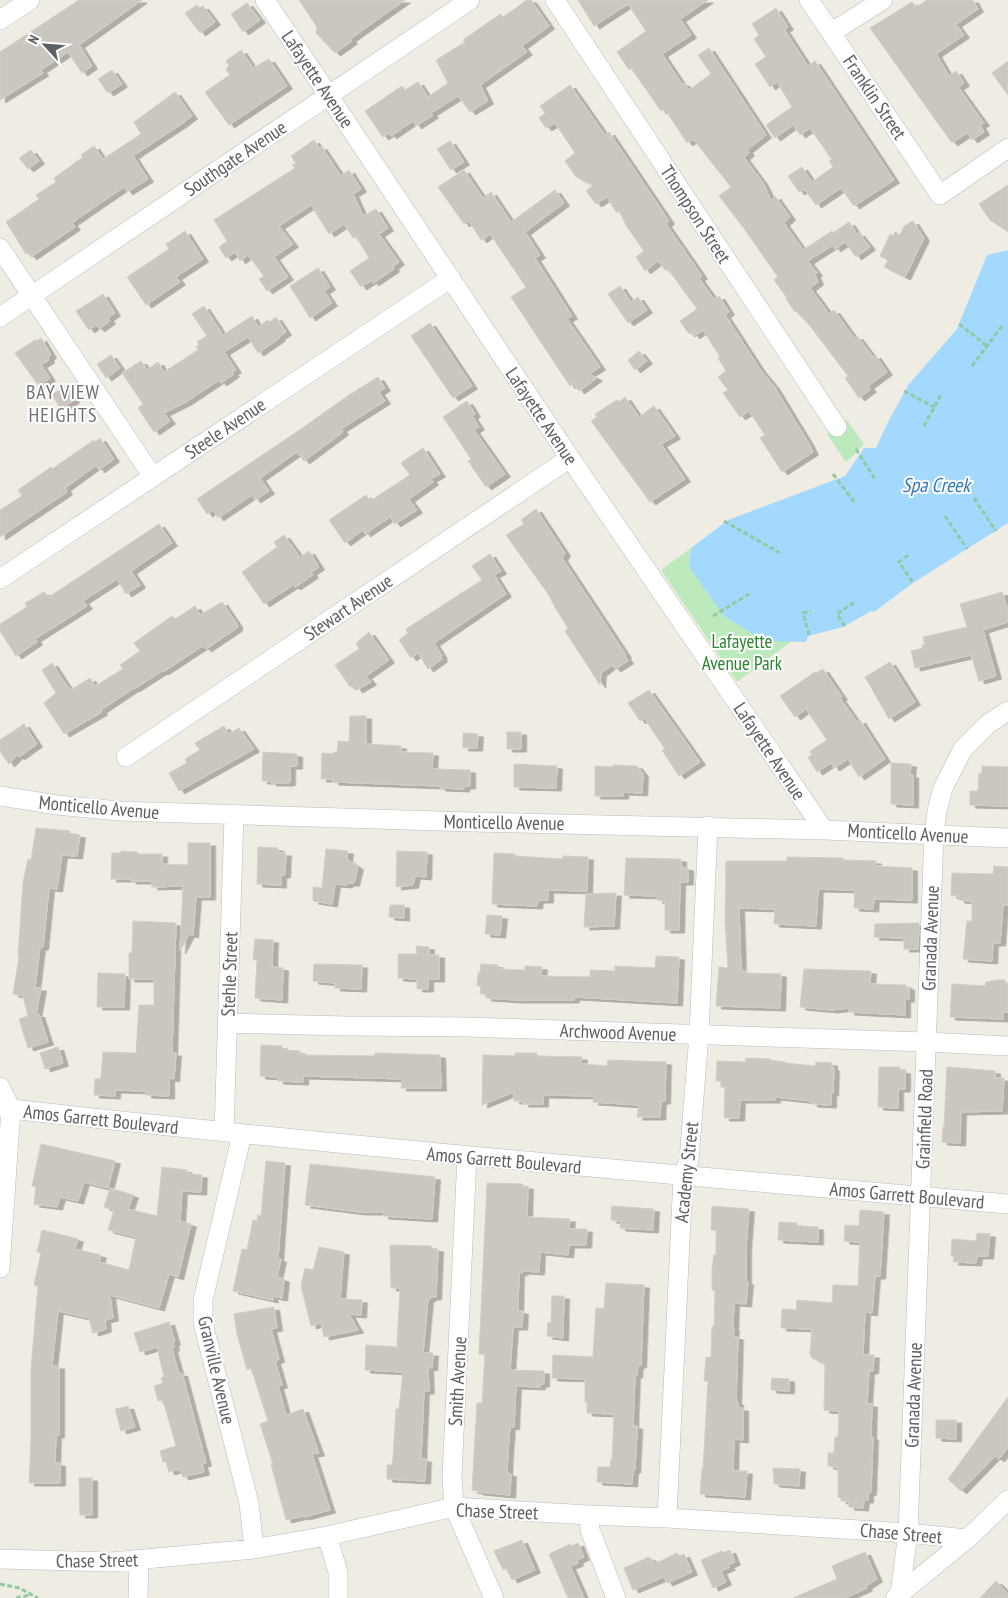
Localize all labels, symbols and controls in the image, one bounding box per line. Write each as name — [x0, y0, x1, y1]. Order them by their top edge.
north arrow — [20, 20, 70, 70]
street label: Lafayette Avenue — [277, 26, 359, 132]
text: N — [24, 32, 43, 47]
street label: Franklin Street — [838, 50, 912, 144]
street label: Southgate Avenue — [179, 115, 291, 201]
street label: Thompson Street — [655, 160, 737, 268]
street label: Lafayette Avenue — [501, 363, 583, 469]
district label: BAY VIEW HEIGHTS — [26, 379, 100, 428]
street label: Steele Avenue — [180, 392, 270, 464]
water label: Spa Creek — [902, 472, 972, 498]
street label: Stewart Avenue — [299, 568, 397, 646]
park label: Lafayette Avenue Park — [702, 629, 783, 675]
street label: Lafayette Avenue — [729, 698, 811, 804]
street label: Monticello Avenue — [38, 790, 160, 824]
street label: Monticello Avenue — [443, 809, 565, 835]
street label: Monticello Avenue — [847, 818, 969, 848]
street label: Granada Avenue — [916, 885, 944, 991]
street label: Stehle Street — [216, 930, 243, 1017]
street label: Archwood Avenue — [559, 1018, 677, 1046]
street label: Grainfield Road — [910, 1069, 938, 1169]
street label: Amos Garrett Boulevard — [22, 1099, 180, 1139]
street label: Academy Street — [669, 1119, 703, 1224]
street label: Amos Garrett Boulevard — [426, 1141, 582, 1179]
street label: Amos Garrett Boulevard — [829, 1176, 985, 1214]
street label: Granville Avenue — [193, 1314, 241, 1427]
street label: Smith Avenue — [443, 1335, 471, 1426]
street label: Granada Avenue — [899, 1342, 927, 1448]
street label: Chase Street — [455, 1498, 539, 1524]
street label: Chase Street — [859, 1517, 944, 1549]
street label: Chase Street — [56, 1547, 139, 1573]

